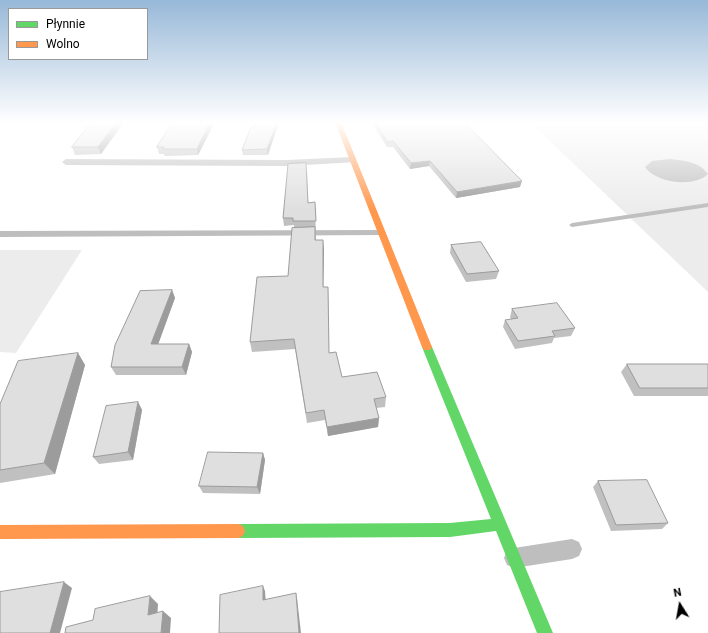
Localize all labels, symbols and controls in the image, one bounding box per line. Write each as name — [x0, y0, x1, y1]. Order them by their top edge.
legend — [8, 8, 148, 60]
text: Płynnie — [46, 17, 85, 31]
text: Wolno — [46, 37, 80, 51]
north arrow — [660, 585, 700, 625]
text: N — [673, 586, 683, 600]

